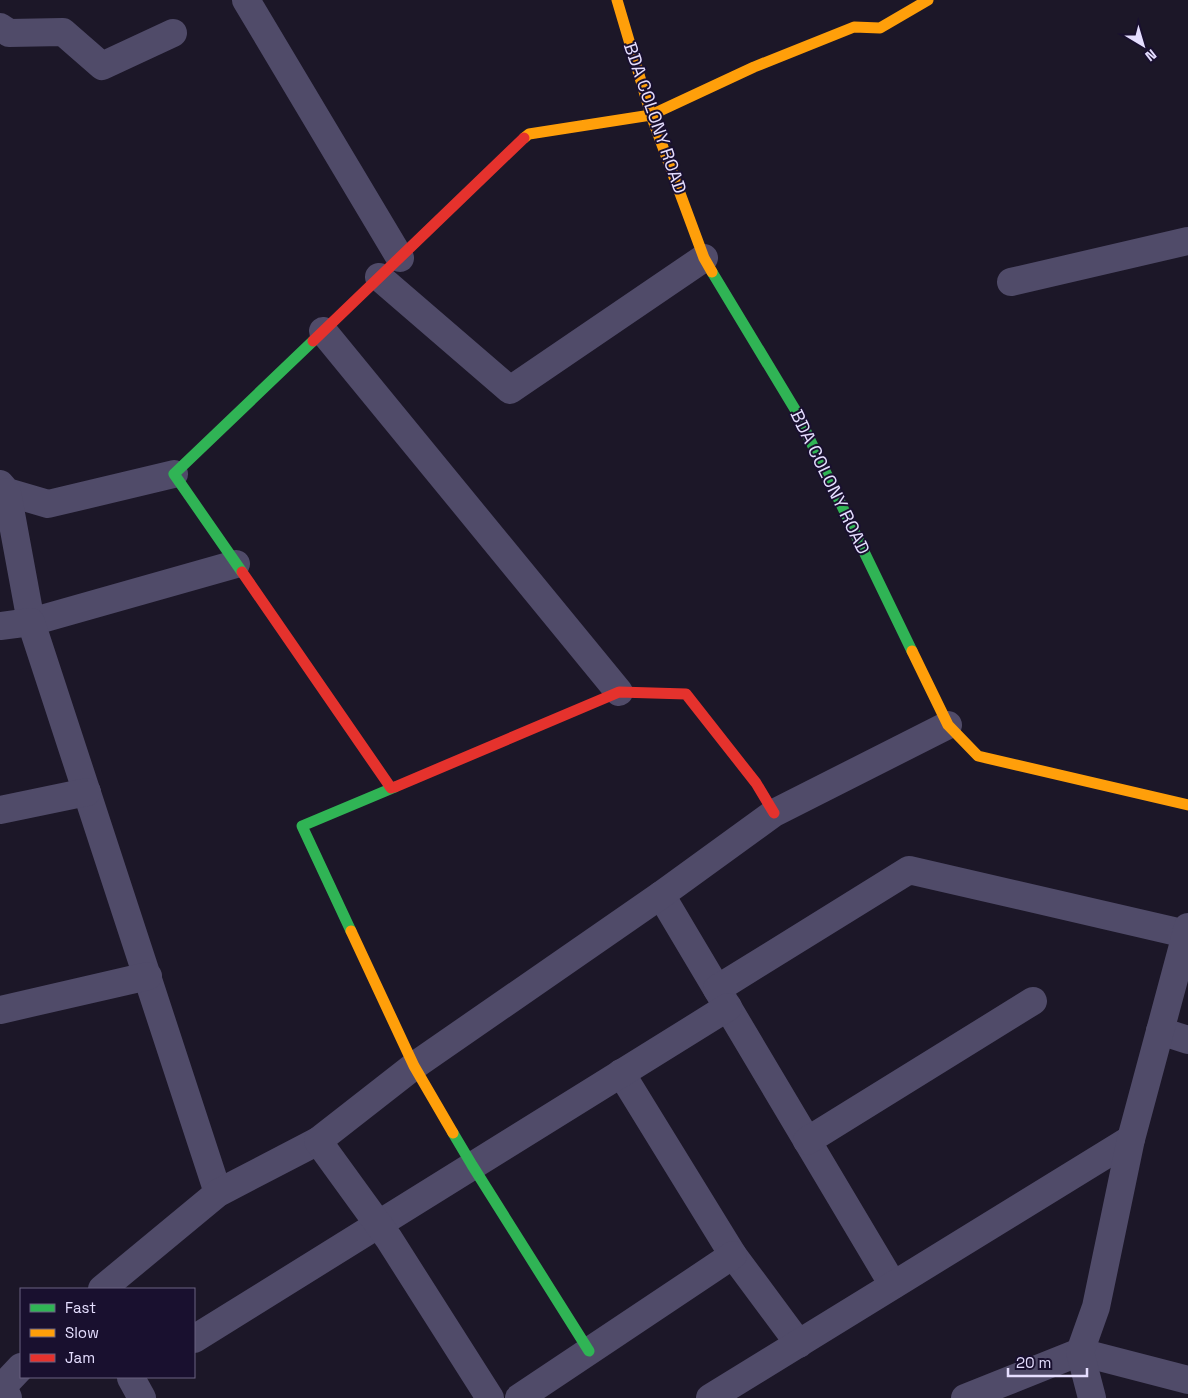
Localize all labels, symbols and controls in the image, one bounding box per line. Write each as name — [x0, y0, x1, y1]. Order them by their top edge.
north arrow — [1118, 20, 1168, 70]
street label: BDA COLONY ROAD — [619, 39, 692, 196]
text: N — [1142, 45, 1160, 65]
street label: BDA COLONY ROAD — [785, 406, 875, 558]
legend — [20, 1288, 195, 1378]
text: Fast — [65, 1298, 96, 1317]
text: Slow — [65, 1323, 99, 1342]
scale bar — [1008, 1346, 1087, 1378]
text: Jam — [65, 1348, 95, 1367]
text: 20 m — [1016, 1353, 1051, 1372]

